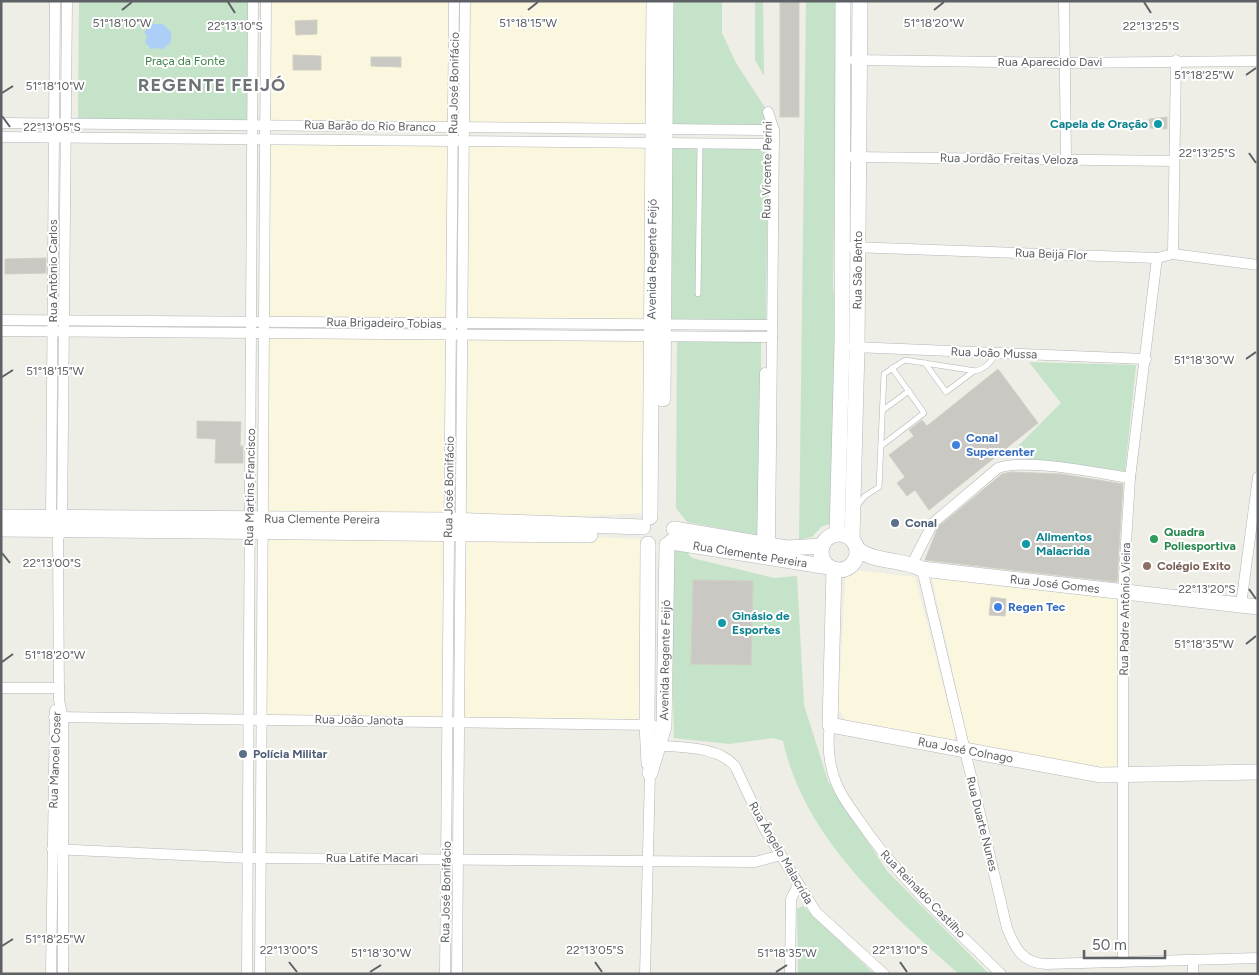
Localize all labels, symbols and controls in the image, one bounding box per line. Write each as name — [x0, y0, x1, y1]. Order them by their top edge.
text: 51°18'10"W — [92, 16, 152, 30]
text: 51°18'15"W — [499, 16, 558, 30]
text: 51°18'20"W — [904, 16, 965, 30]
text: 22°13'10"S — [207, 19, 263, 33]
text: 22°13'25"S — [1123, 19, 1179, 33]
street label: Rua José Bonifácio — [446, 32, 462, 134]
park label: Praça da Fonte — [145, 54, 225, 68]
street label: Rua Aparecido Davi — [998, 55, 1102, 69]
text: 51°18'25"W — [1174, 68, 1234, 82]
district label: REGENTE FEIJÓ — [138, 74, 286, 96]
text: 51°18'10"W — [25, 79, 85, 93]
place label: Capela de Oração — [1050, 117, 1148, 131]
street label: Rua Barão do Rio Branco — [304, 118, 436, 134]
marker: Capela de Oração — [1152, 118, 1164, 130]
text: 22°13'05"S — [23, 120, 81, 134]
street label: Rua Vicente Perini — [759, 121, 775, 219]
text: 22°13'25"S — [1179, 146, 1235, 160]
street label: Rua Jordão Freitas Veloza — [940, 151, 1078, 167]
street label: Avenida Regente Feijó — [645, 199, 659, 319]
street label: Rua Antônio Carlos — [46, 219, 60, 323]
street label: Rua São Bento — [850, 231, 865, 310]
street label: Rua Beija Flor — [1015, 246, 1087, 262]
street label: Rua Brigadeiro Tobias — [326, 315, 442, 331]
street label: Rua João Mussa — [950, 344, 1038, 362]
text: 51°18'30"W — [1174, 353, 1235, 367]
text: 51°18'15"W — [26, 364, 85, 378]
street label: Rua Martins Francisco — [242, 428, 258, 546]
place label: Conal Supercenter — [966, 431, 1035, 459]
street label: Rua José Bonifácio — [441, 436, 457, 538]
marker: Conal Supercenter — [950, 439, 962, 451]
street label: Rua Clemente Pereira — [264, 512, 380, 527]
place label: Conal — [905, 516, 937, 530]
marker: Conal — [889, 517, 901, 529]
place label: Quadra Poliesportiva — [1164, 525, 1236, 553]
place label: Alimentos Malacrida — [1036, 530, 1092, 558]
marker: Quadra Poliesportiva — [1148, 533, 1160, 545]
marker: Alimentos Malacrida — [1020, 538, 1032, 550]
street label: Rua Clemente Pereira — [692, 539, 808, 570]
street label: Rua Padre Antônio Vieira — [1117, 542, 1133, 676]
text: 22°13'00"S — [23, 556, 81, 570]
place label: Colégio Exito — [1157, 559, 1231, 573]
marker: Colégio Exito — [1141, 560, 1153, 572]
street label: Rua José Gomes — [1009, 572, 1101, 596]
text: 22°13'20"S — [1178, 582, 1236, 596]
street label: Avenida Regente Feijó — [657, 600, 673, 721]
place label: Regen Tec — [1008, 600, 1066, 614]
marker: Regen Tec — [992, 601, 1004, 613]
place label: Ginásio de Esportes — [732, 609, 790, 637]
marker: Ginásio de Esportes — [716, 617, 728, 629]
text: 51°18'35"W — [1174, 637, 1234, 651]
text: 51°18'20"W — [25, 648, 86, 662]
street label: Rua Manoel Coser — [46, 711, 64, 809]
street label: Rua João Janota — [314, 712, 404, 728]
street label: Rua José Colnago — [917, 734, 1014, 766]
place label: Polícia Militar — [253, 747, 328, 761]
marker: Polícia Militar — [237, 748, 249, 760]
street label: Rua Duarte Nunes — [963, 775, 1001, 873]
street label: Rua Ângelo Malacrida — [746, 799, 816, 907]
street label: Rua José Bonifácio — [438, 841, 454, 943]
street label: Rua Reinaldo Castilho — [877, 847, 969, 941]
street label: Rua Latife Macari — [326, 851, 418, 865]
scale bar — [1084, 928, 1165, 960]
text: 51°18'25"W — [25, 932, 85, 946]
text: 50 m — [1092, 936, 1127, 954]
text: 22°13'00"S — [260, 943, 318, 957]
text: 22°13'05"S — [566, 943, 624, 957]
text: 22°13'10"S — [872, 943, 928, 957]
text: 51°18'30"W — [351, 946, 412, 960]
text: 51°18'35"W — [757, 946, 817, 960]

